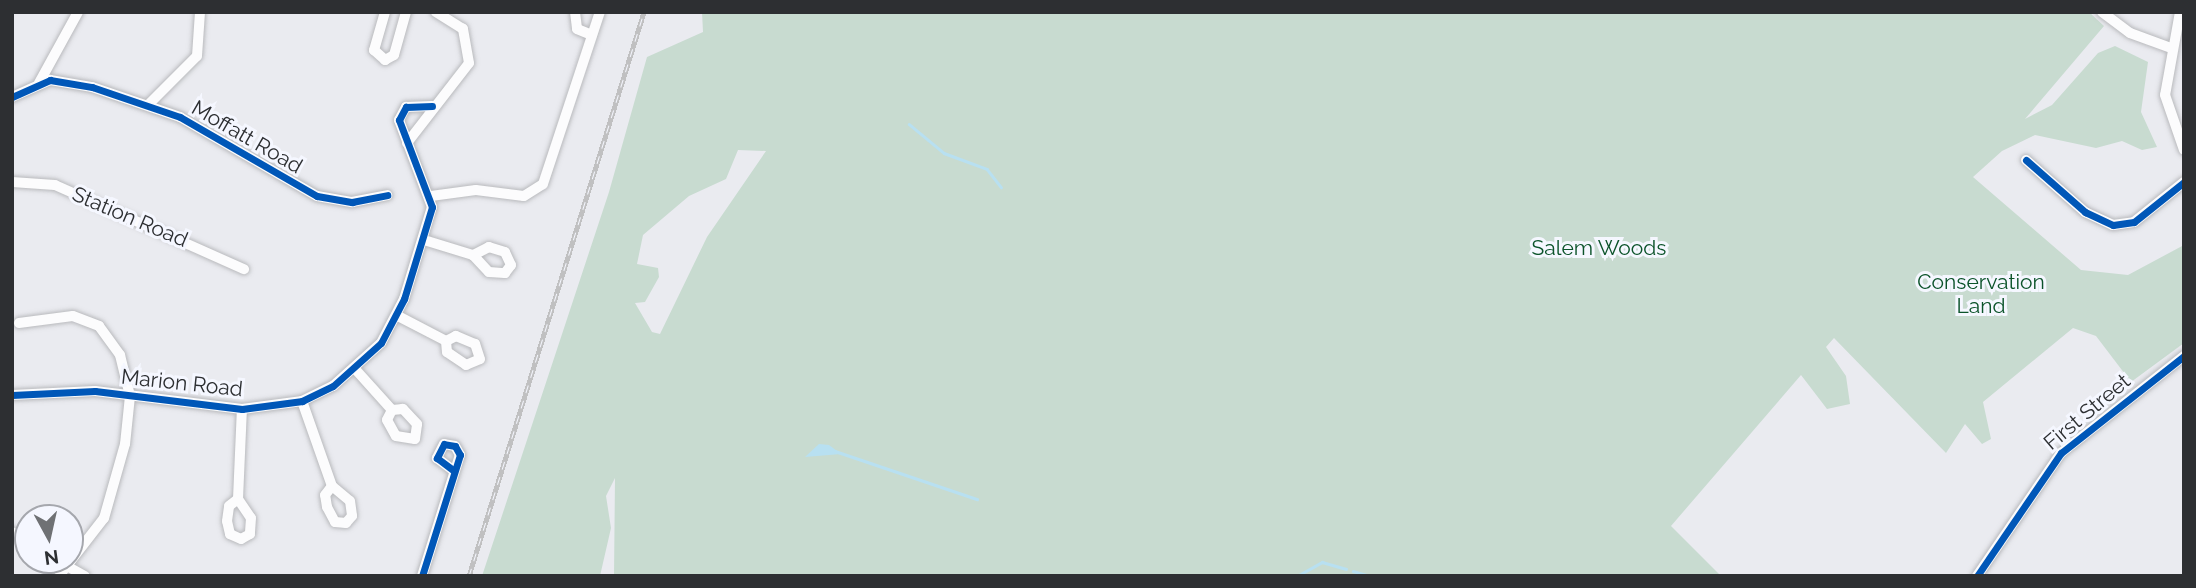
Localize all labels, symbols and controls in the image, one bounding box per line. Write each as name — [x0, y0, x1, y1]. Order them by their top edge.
street label: Moffatt Road — [187, 95, 307, 179]
street label: Station Road — [68, 181, 192, 253]
park label: Salem Woods — [1531, 235, 1667, 261]
park label: Conservation Land — [1917, 269, 2045, 319]
street label: Marion Road — [120, 364, 244, 402]
street label: First Street — [2039, 369, 2135, 455]
north arrow — [14, 504, 84, 574]
text: N — [43, 546, 60, 570]

